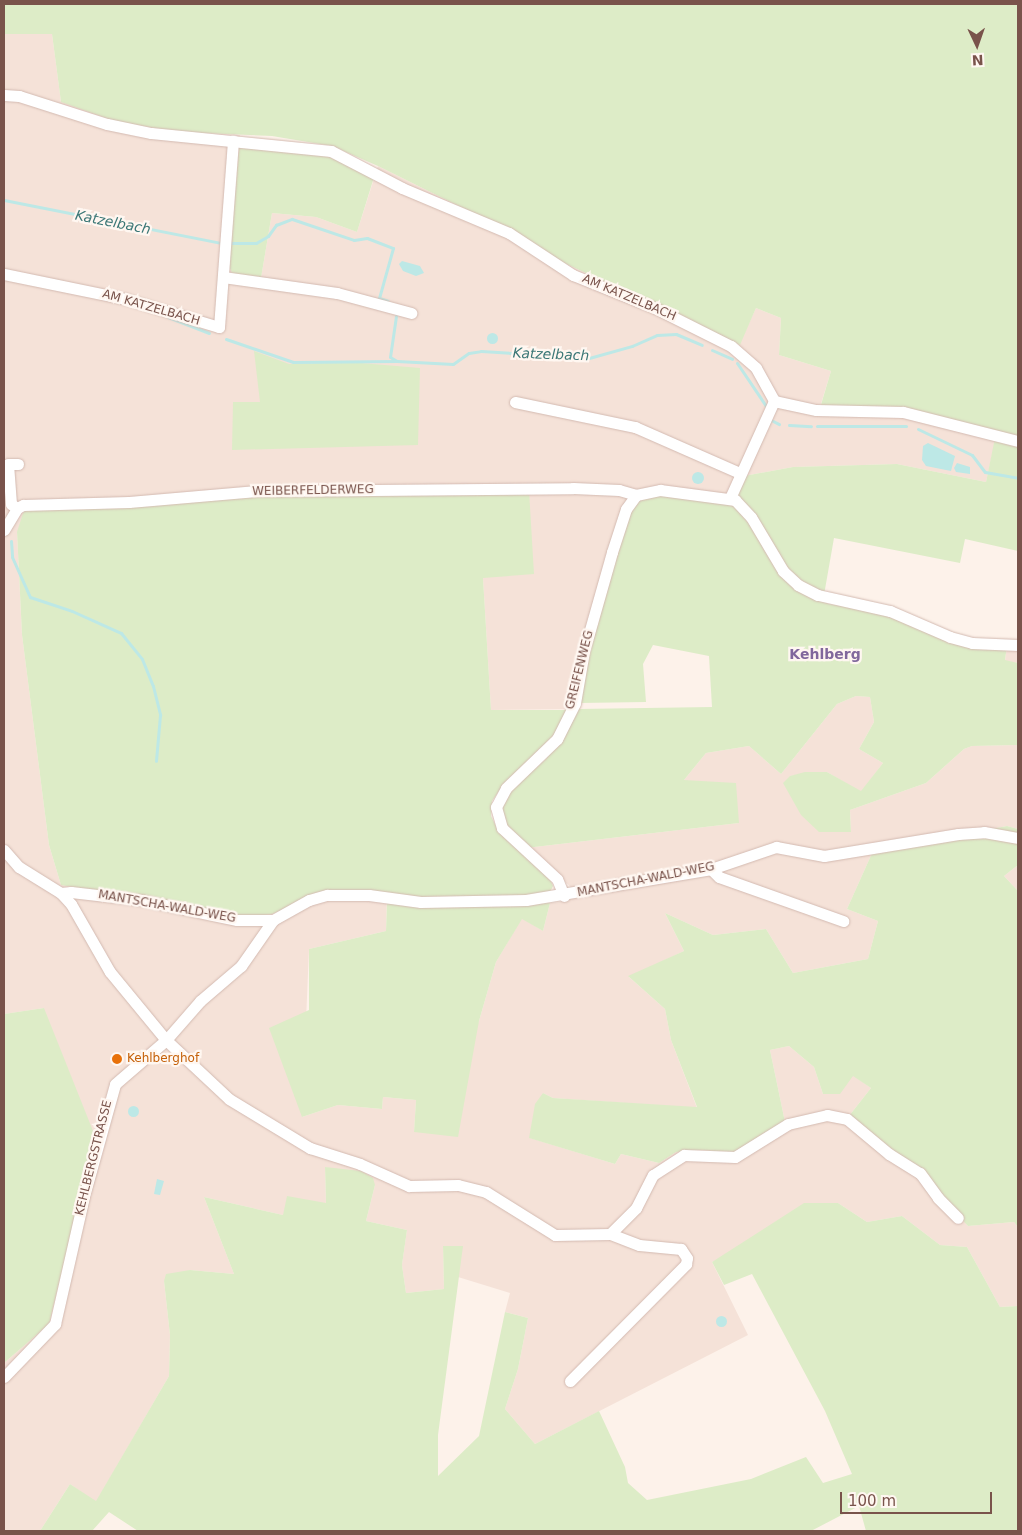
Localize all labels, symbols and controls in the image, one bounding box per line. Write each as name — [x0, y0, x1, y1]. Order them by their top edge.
north arrow — [952, 20, 1002, 70]
text: N — [972, 52, 984, 68]
water label: Katzelbach — [74, 206, 152, 238]
street label: AM KATZELBACH — [580, 272, 678, 324]
street label: AM KATZELBACH — [101, 287, 201, 329]
water label: Katzelbach — [512, 344, 590, 364]
street label: WEIBERFELDERWEG — [252, 483, 374, 499]
street label: GREIFENWEG — [563, 629, 597, 711]
district label: Kehlberg — [789, 646, 861, 662]
street label: MANTSCHA-WALD-WEG — [576, 860, 716, 900]
street label: MANTSCHA-WALD-WEG — [97, 888, 237, 926]
place label: Kehlberghof — [127, 1052, 199, 1066]
marker: Kehlberghof — [111, 1053, 123, 1065]
street label: KEHLBERGSTRASSE — [73, 1099, 115, 1217]
scale bar — [842, 1482, 994, 1514]
text: 100 m — [848, 1492, 896, 1510]

